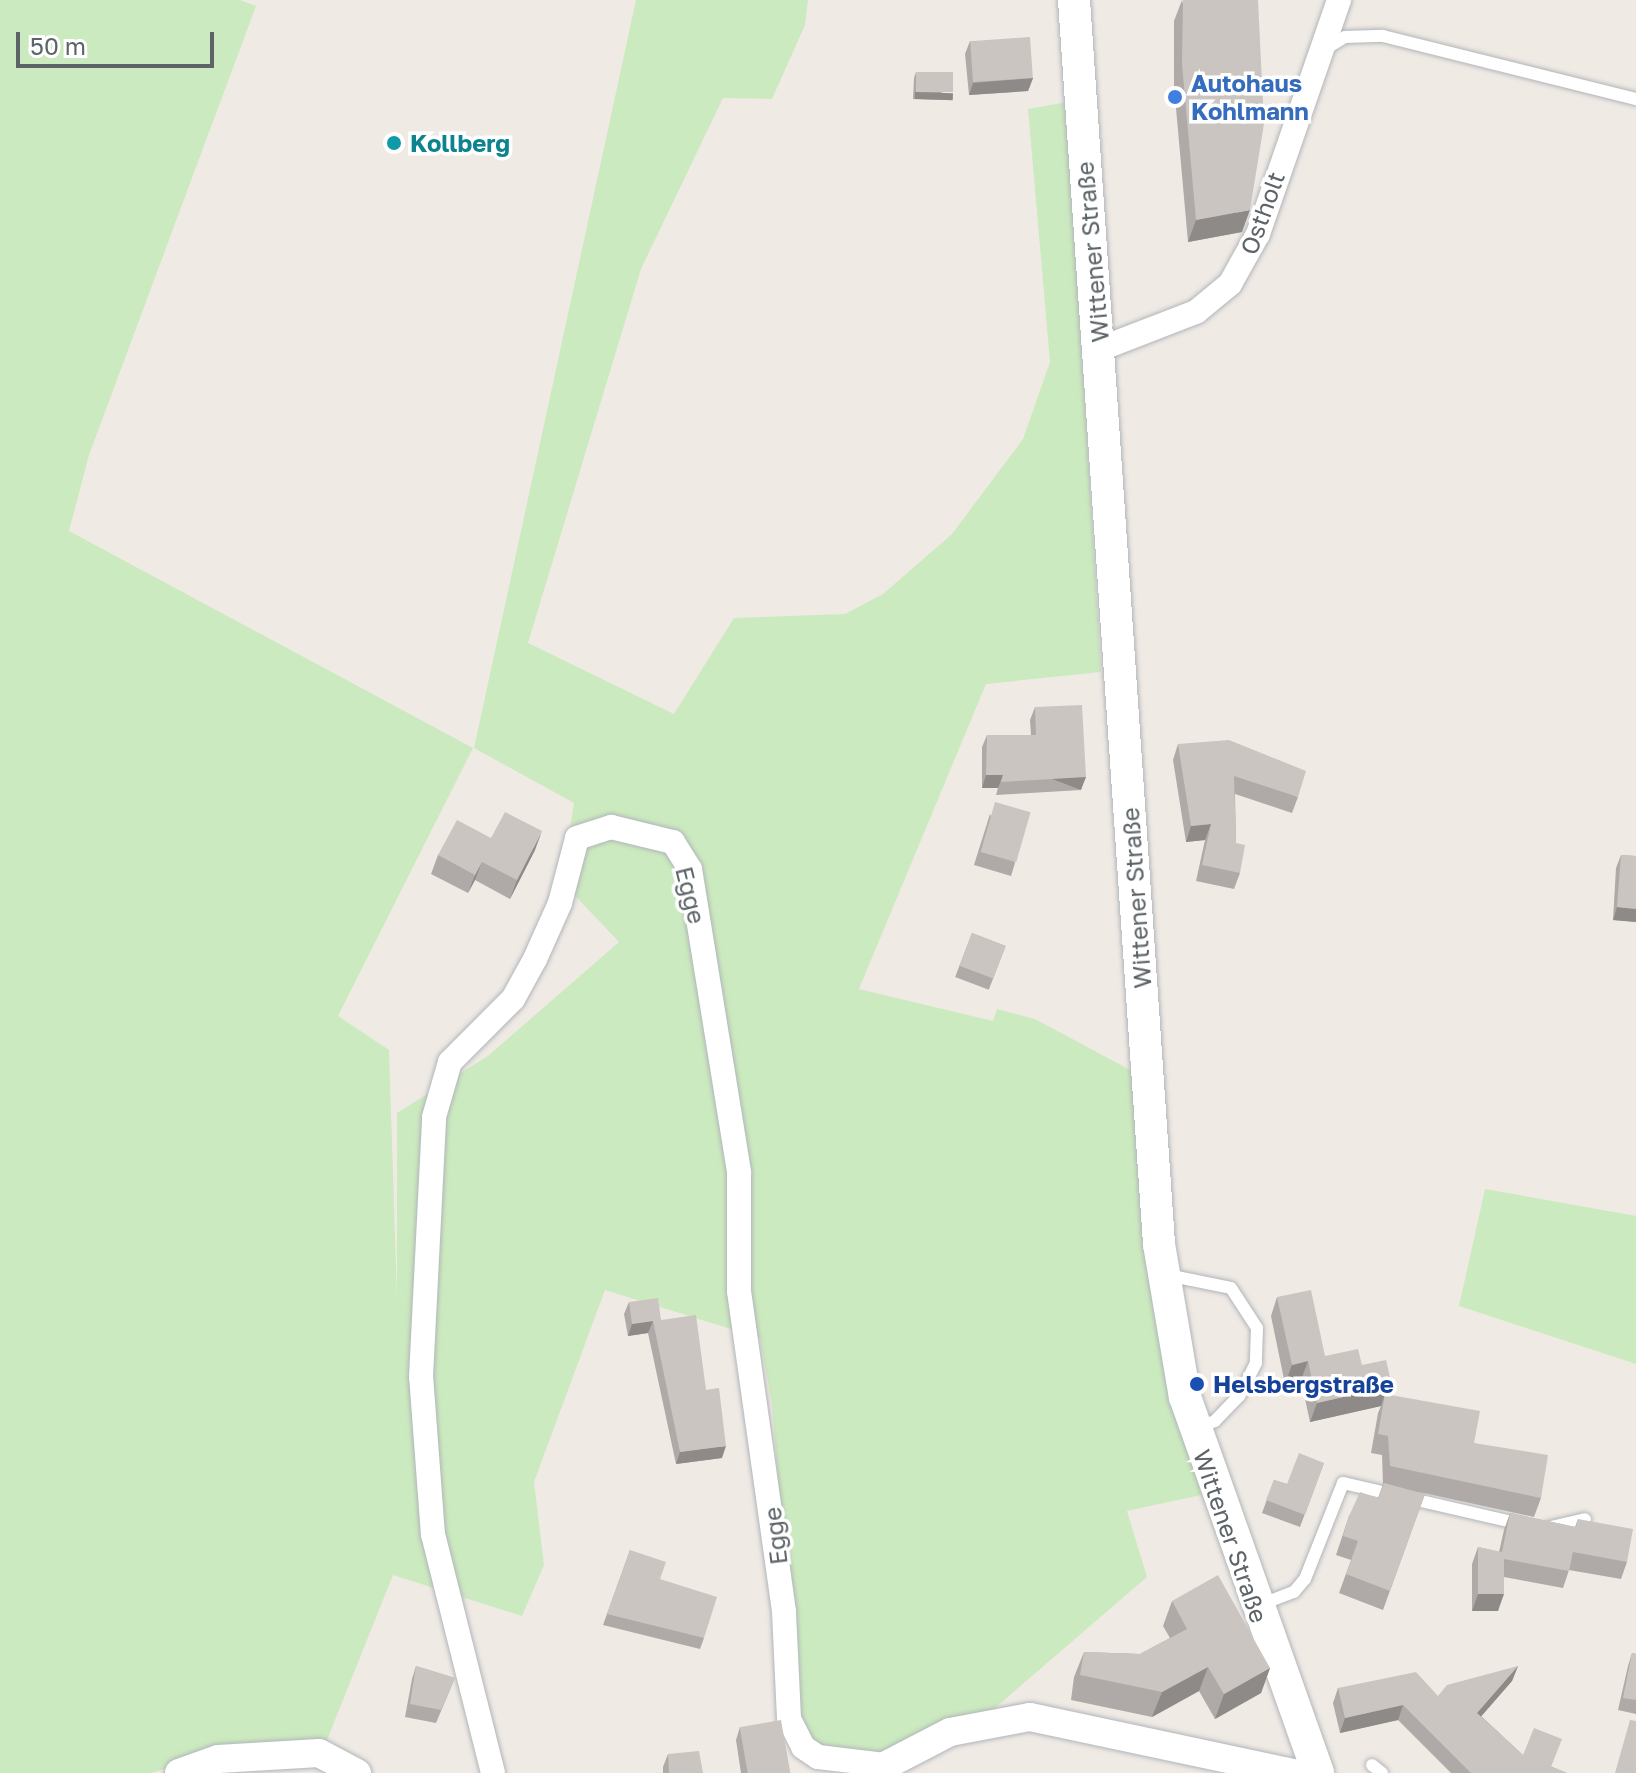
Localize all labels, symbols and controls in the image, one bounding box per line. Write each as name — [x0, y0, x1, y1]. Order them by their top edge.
scale bar — [20, 16, 218, 66]
text: 50 m — [30, 31, 86, 60]
place label: Autohaus Kohlmann — [1191, 69, 1309, 125]
marker: Autohaus Kohlmann — [1166, 88, 1184, 106]
place label: Kollberg — [410, 129, 510, 157]
marker: Kollberg — [385, 134, 403, 152]
street label: Wittener Straße — [1070, 160, 1114, 344]
street label: Ostholt — [1234, 168, 1290, 258]
street label: Wittener Straße — [1115, 807, 1157, 989]
street label: Egge — [670, 863, 712, 927]
place label: Helsbergstraße — [1213, 1370, 1394, 1398]
marker: Helsbergstraße — [1188, 1375, 1206, 1393]
street label: Wittener Straße — [1188, 1446, 1274, 1626]
street label: Egge — [757, 1506, 793, 1566]

